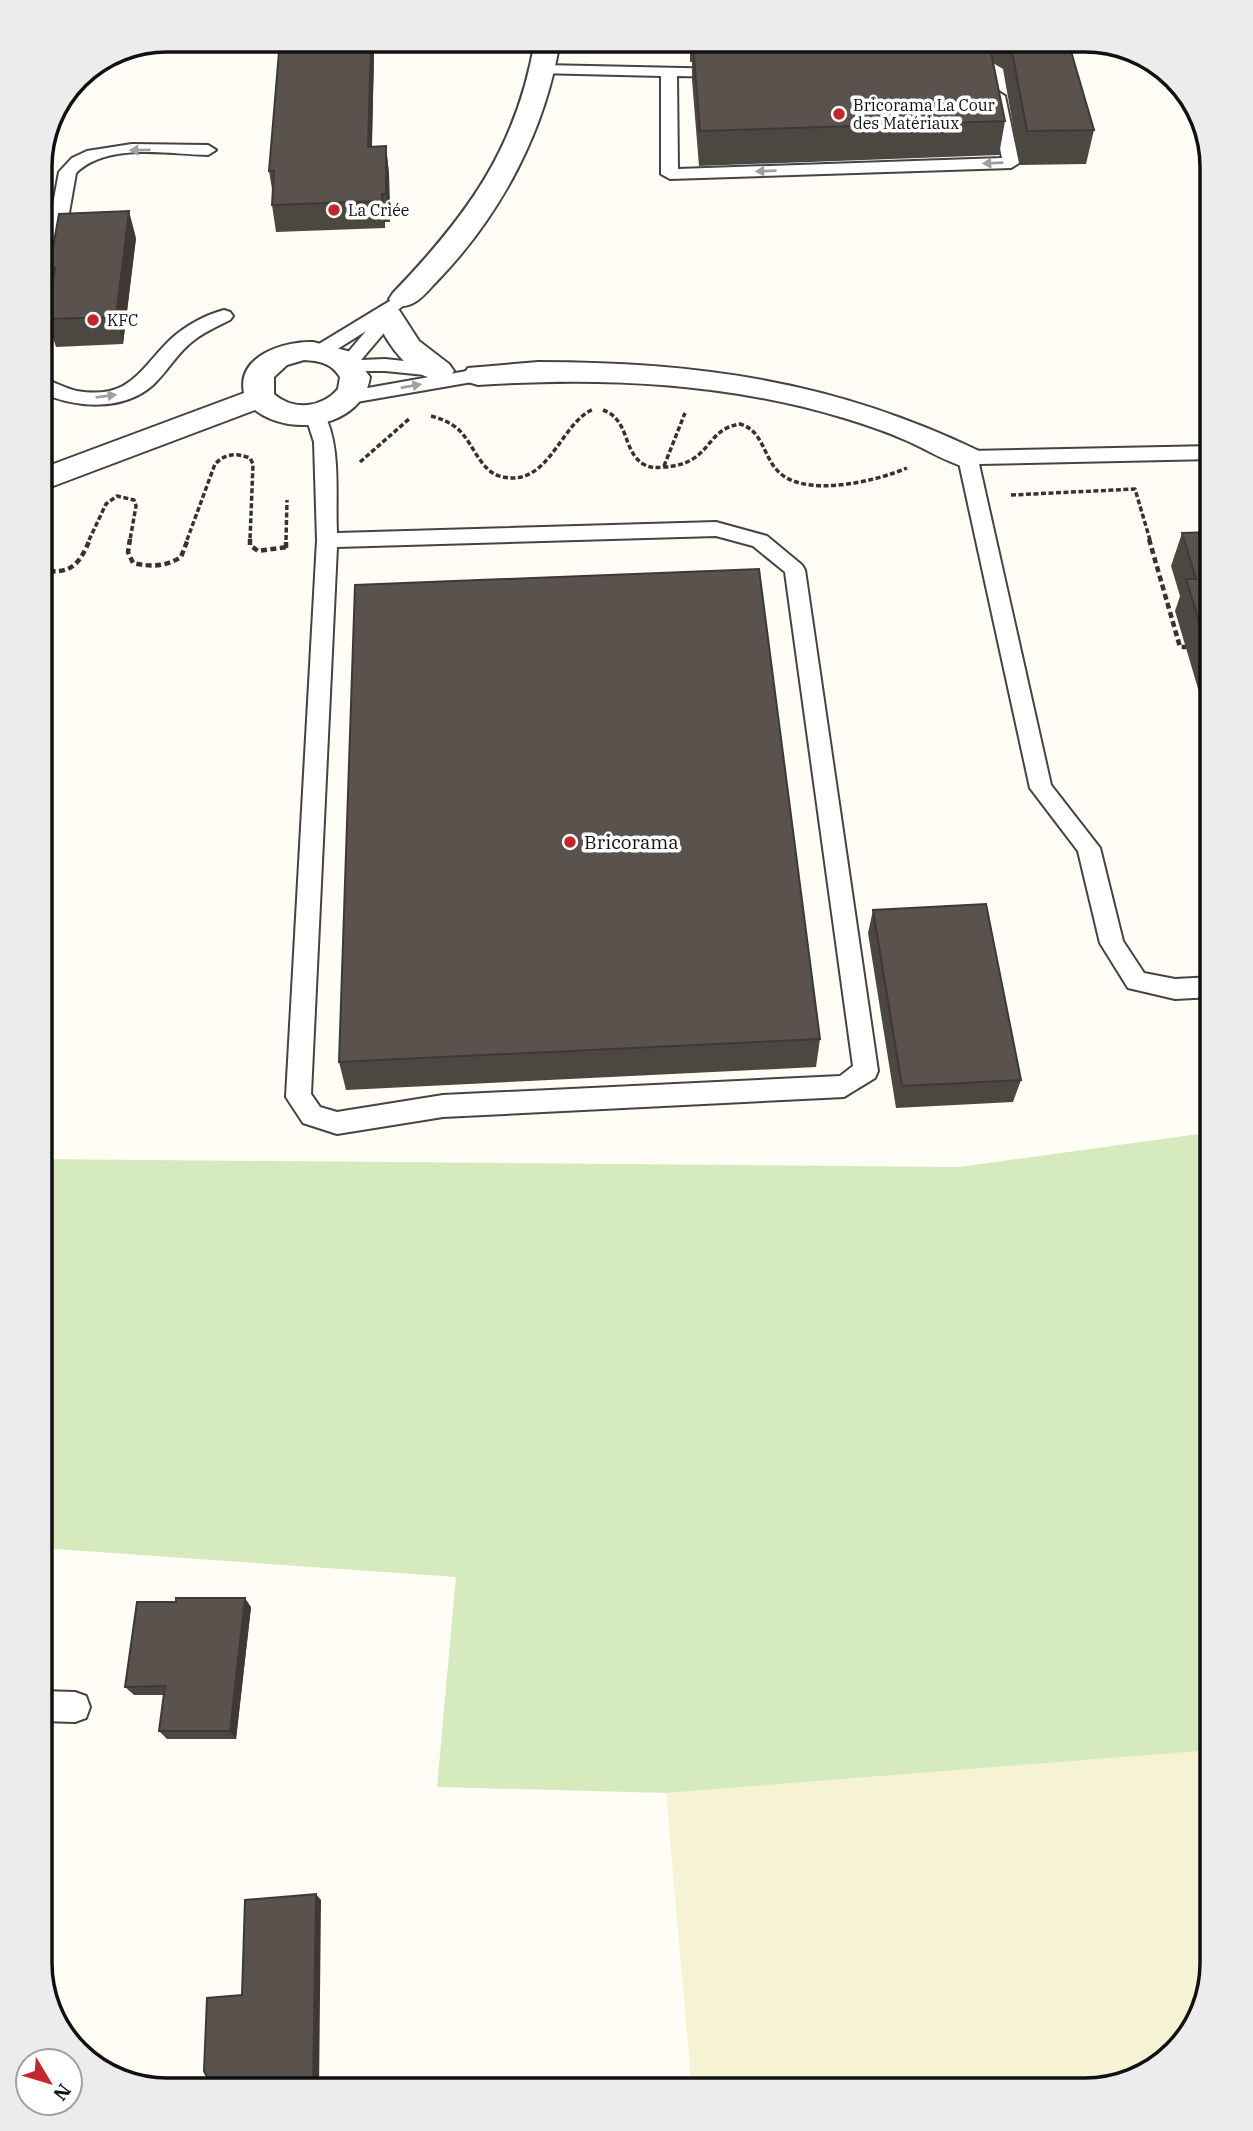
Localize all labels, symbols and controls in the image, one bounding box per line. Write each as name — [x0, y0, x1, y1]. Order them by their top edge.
place label: Bricorama La Cour des Matériaux — [853, 95, 995, 133]
marker: Bricorama La Cour des Matériaux — [831, 106, 847, 122]
one-way arrow — [129, 145, 151, 156]
one-way arrow — [982, 158, 1004, 169]
one-way arrow — [754, 165, 776, 176]
place label: La Criée — [348, 200, 409, 220]
marker: La Criée — [326, 202, 342, 218]
place label: KFC — [107, 310, 138, 330]
marker: KFC — [85, 312, 101, 328]
one-way arrow — [401, 380, 423, 391]
one-way arrow — [95, 391, 117, 402]
place label: Bricorama — [584, 830, 679, 854]
marker: Bricorama — [562, 834, 578, 850]
north arrow — [14, 2047, 84, 2117]
text: N — [48, 2079, 76, 2106]

